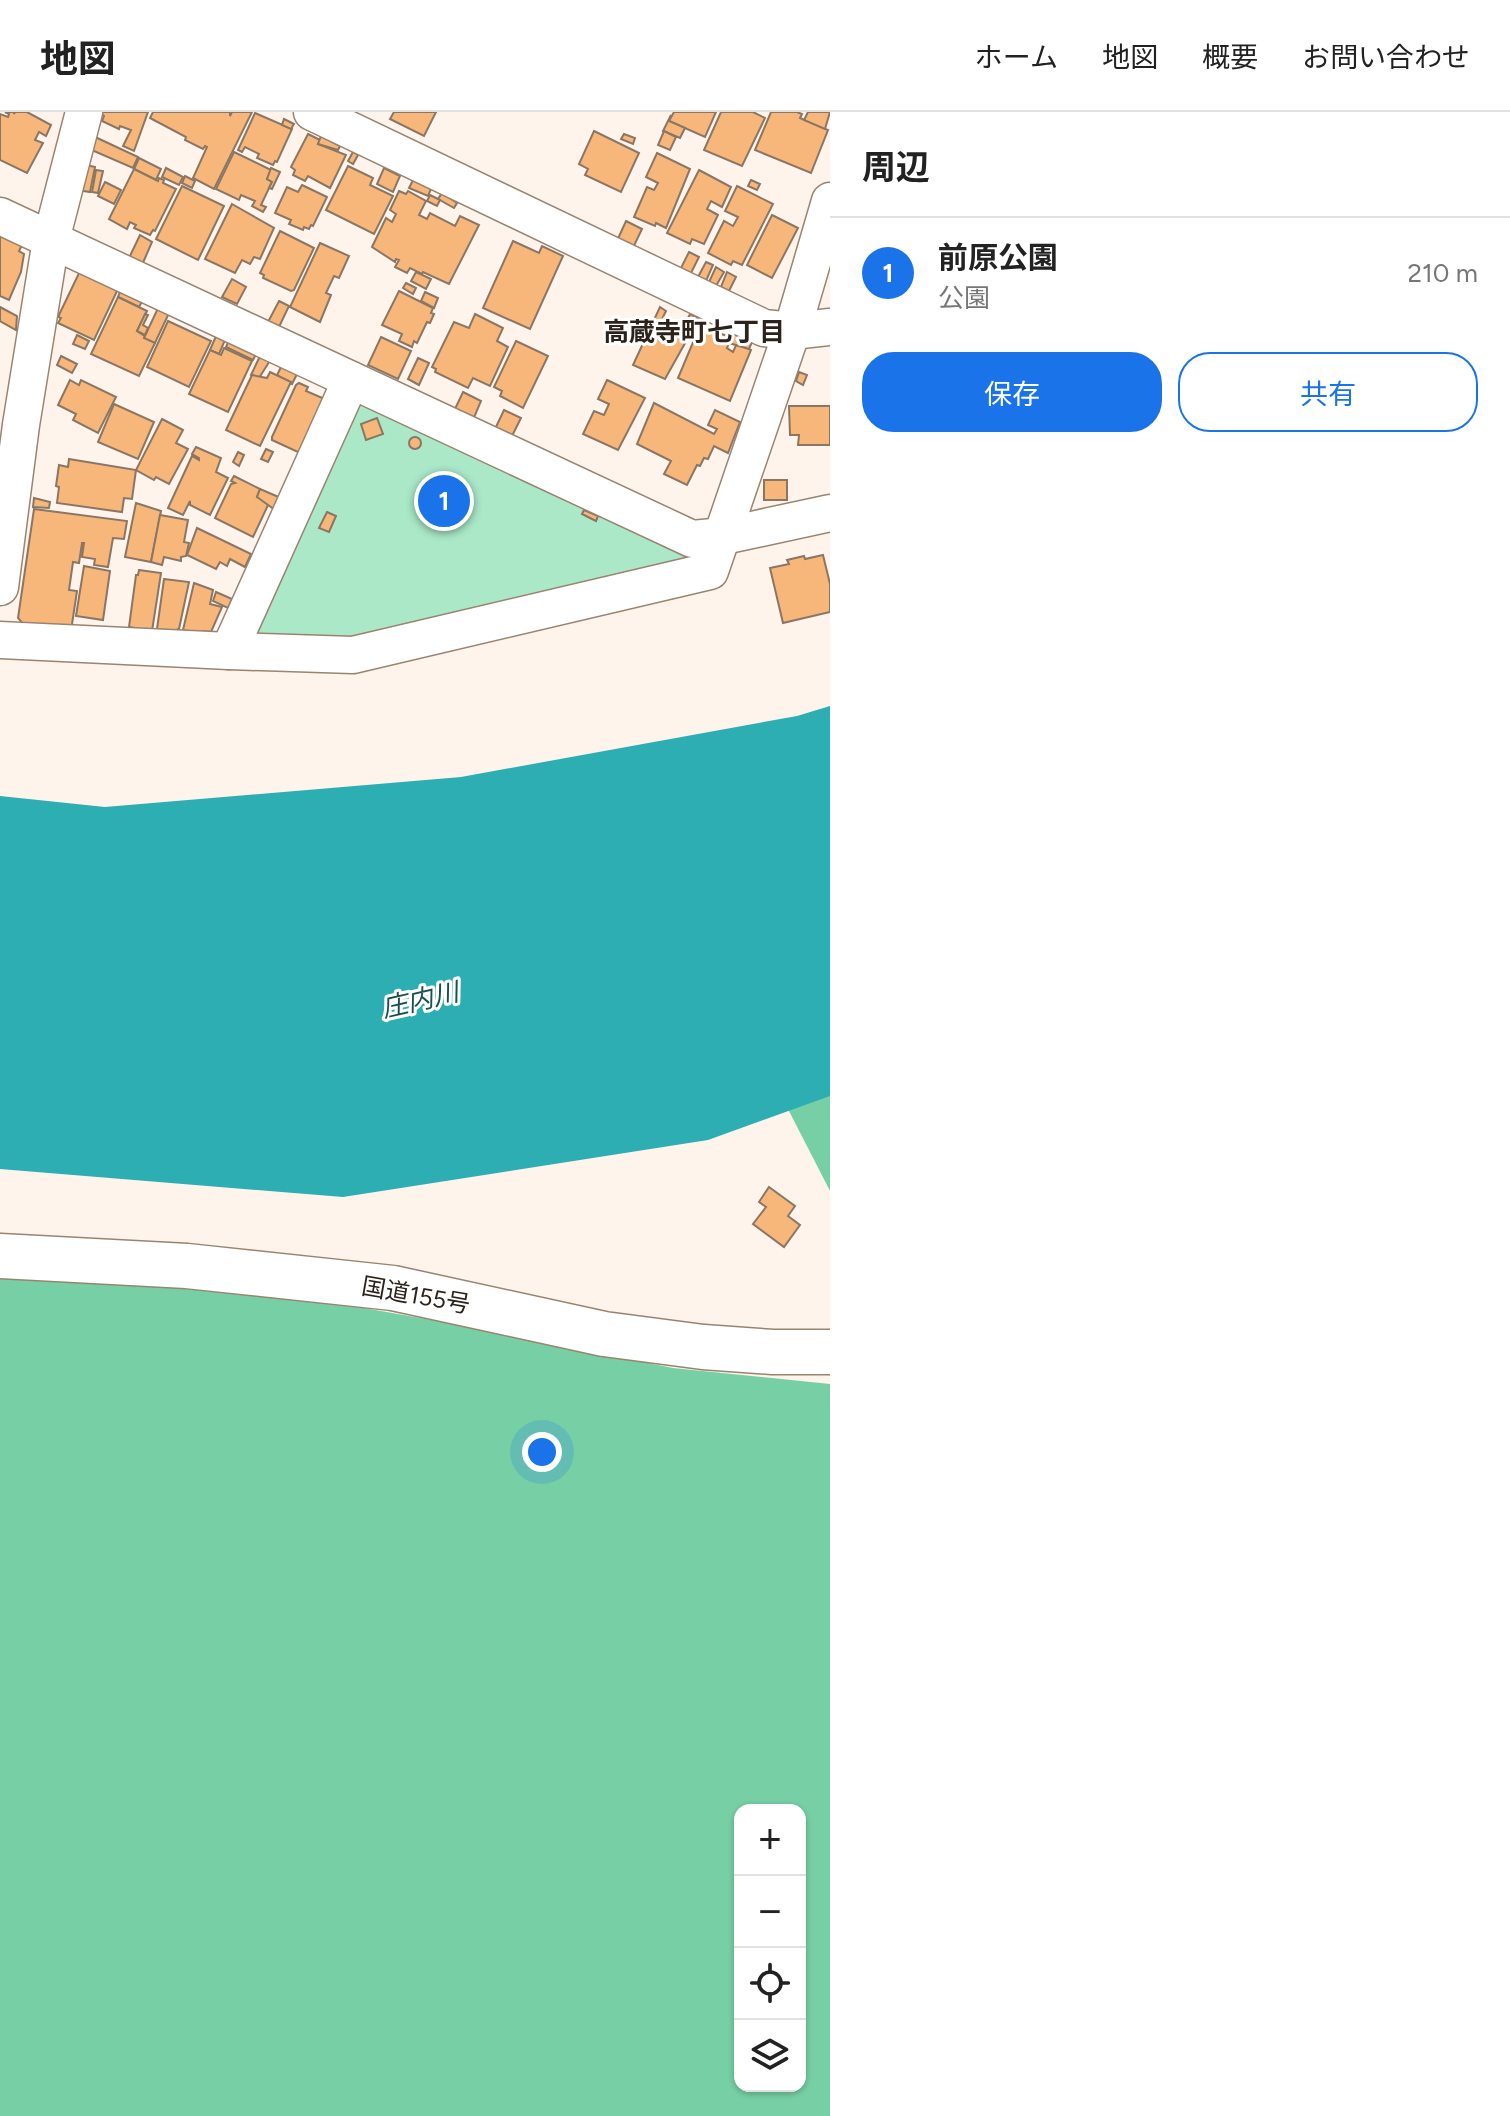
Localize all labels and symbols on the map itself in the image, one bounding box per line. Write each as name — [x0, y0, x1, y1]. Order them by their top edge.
district label: 高蔵寺町七丁目 — [603, 316, 785, 348]
pin: 1 — [418, 471, 470, 531]
water label: 庄内川 — [378, 975, 465, 1024]
street label: 国道155号 — [360, 1271, 472, 1319]
your location — [522, 1432, 562, 1472]

